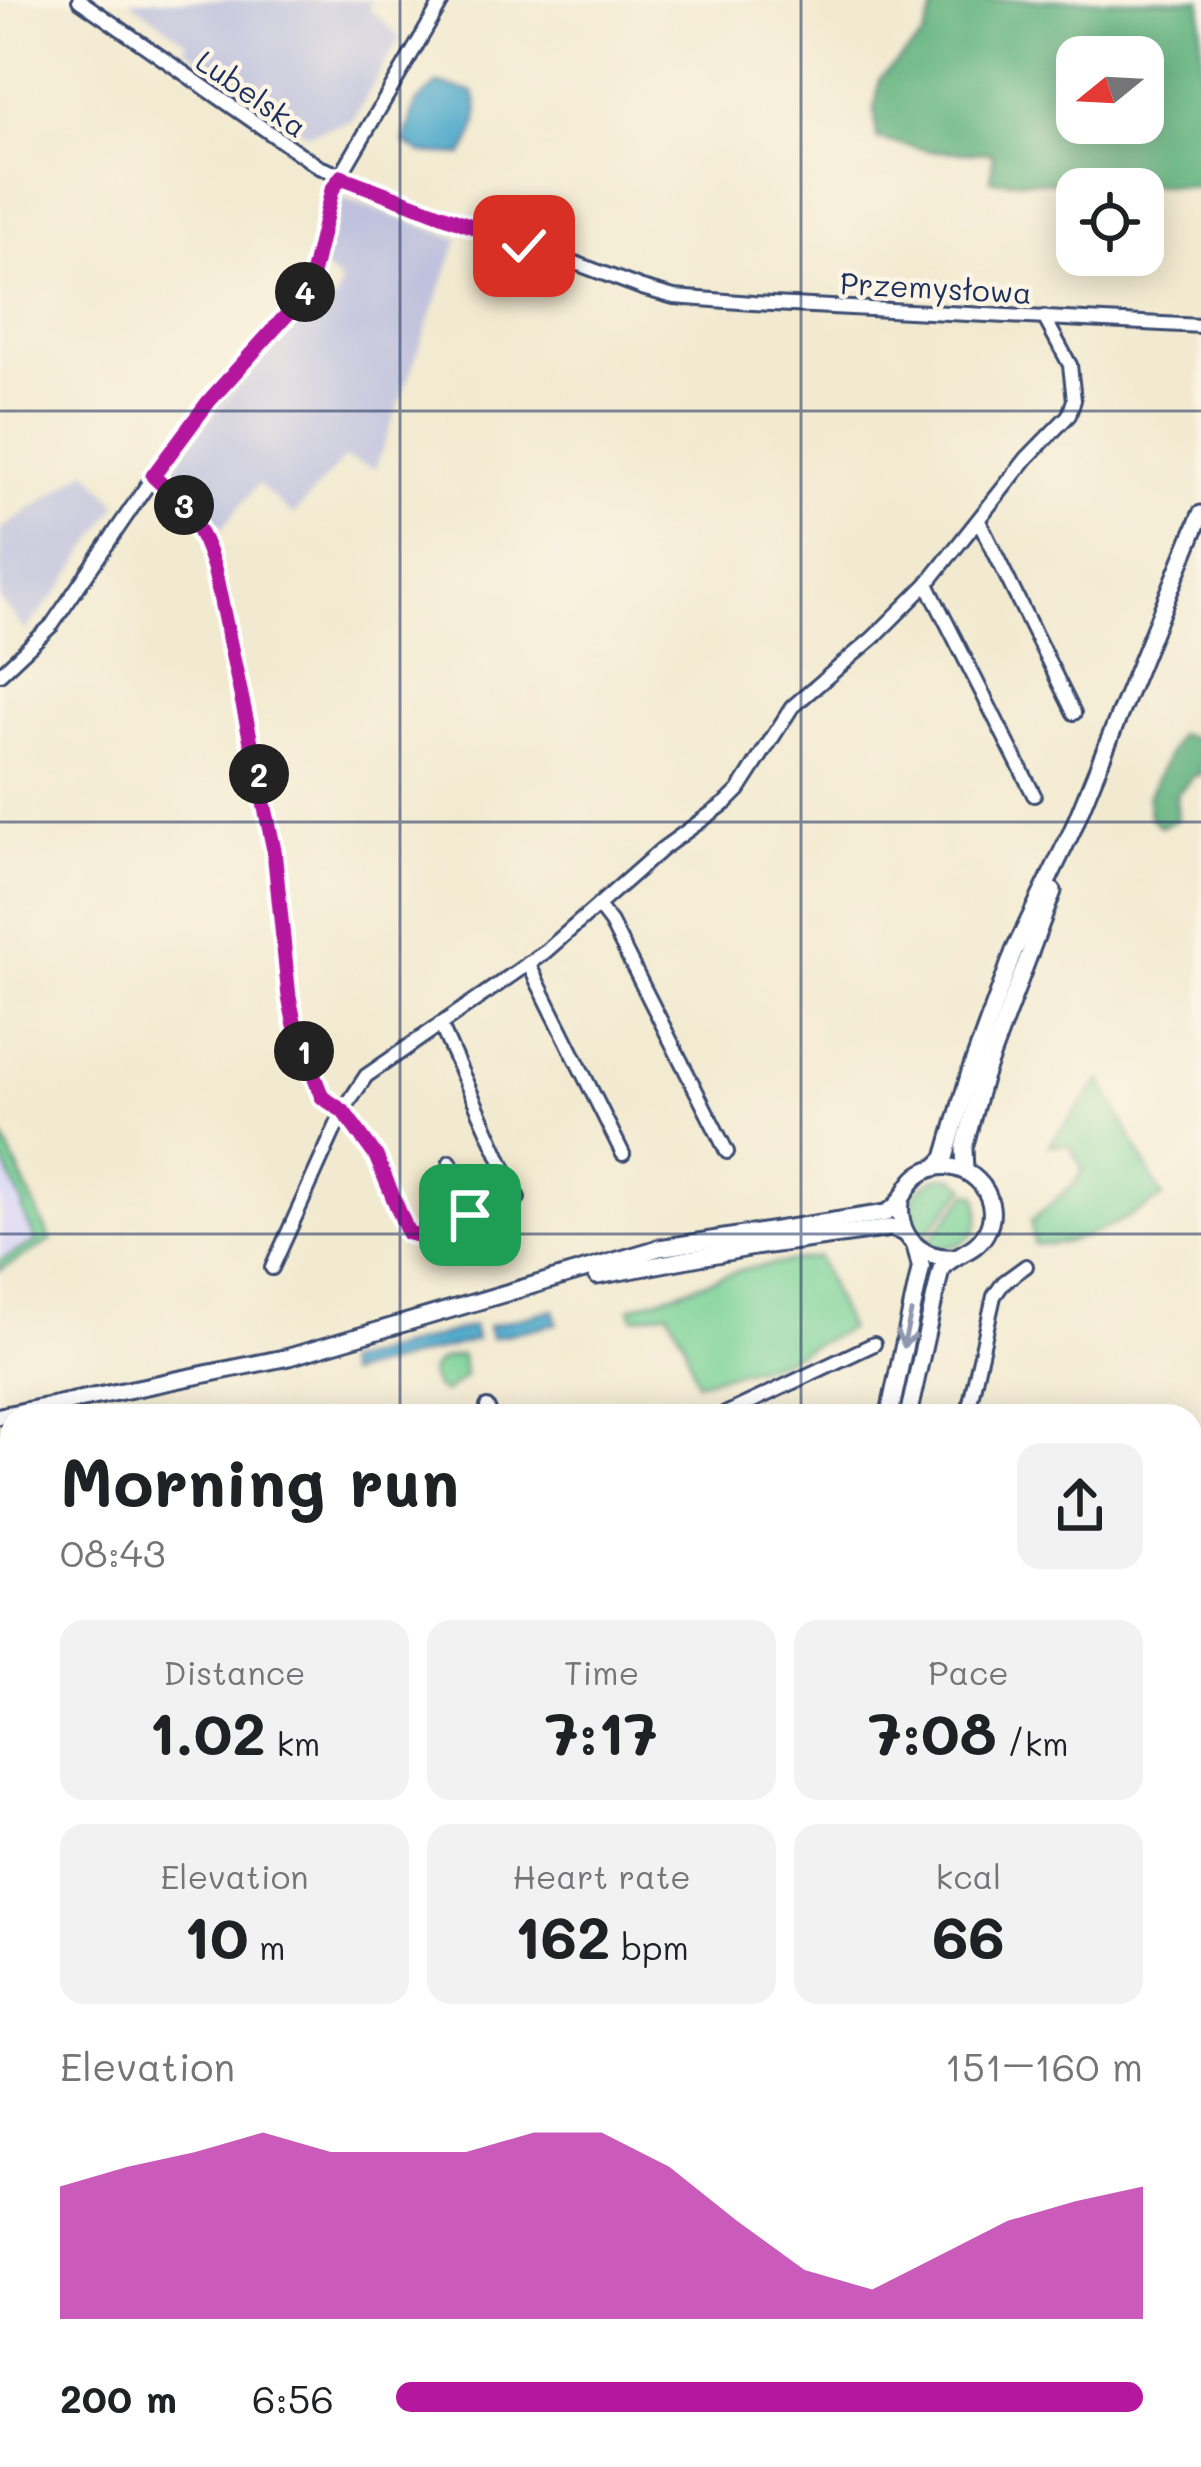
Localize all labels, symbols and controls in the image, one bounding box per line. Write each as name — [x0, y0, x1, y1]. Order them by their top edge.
north arrow — [1056, 36, 1164, 144]
map controls — [1056, 36, 1164, 276]
street label: Lubelska — [189, 40, 315, 146]
button: locate — [1056, 168, 1164, 276]
pin — [473, 195, 575, 297]
icon: check — [491, 213, 557, 279]
pin: 4 — [275, 262, 335, 322]
street label: Przemysłowa — [839, 262, 1033, 312]
text: 4 — [295, 270, 315, 313]
pin: 3 — [154, 475, 214, 535]
text: 3 — [174, 483, 194, 526]
pin: 2 — [229, 744, 289, 804]
text: 2 — [250, 752, 268, 795]
pin: 1 — [274, 1021, 334, 1081]
text: 1 — [297, 1029, 311, 1072]
pin — [419, 1164, 521, 1266]
icon: arrive — [437, 1182, 503, 1248]
one-way arrow — [895, 1311, 917, 1349]
text: Morning run — [60, 1438, 459, 1524]
button: share — [1017, 1443, 1143, 1569]
text: 08:43 — [60, 1526, 166, 1577]
text: Distance — [164, 1650, 306, 1693]
text: Time — [564, 1650, 639, 1693]
text: Pace — [928, 1650, 1009, 1693]
text: 1.02 — [149, 1693, 266, 1771]
text: 7:17 — [545, 1693, 658, 1771]
text: 7:08 — [869, 1693, 997, 1771]
text: km — [266, 1721, 320, 1764]
text: /km — [997, 1721, 1068, 1764]
text: Elevation — [160, 1854, 309, 1897]
text: Heart rate — [512, 1854, 691, 1897]
text: kcal — [936, 1854, 1001, 1897]
text: 10 — [183, 1897, 249, 1975]
text: 162 — [514, 1897, 611, 1975]
text: 66 — [932, 1897, 1005, 1975]
text: m — [249, 1925, 286, 1968]
text: bpm — [611, 1925, 689, 1968]
text: Elevation — [60, 2040, 235, 2091]
text: 151–160 m — [945, 2040, 1143, 2091]
text: 200 m — [60, 2372, 177, 2423]
text: 6:56 — [252, 2372, 334, 2423]

